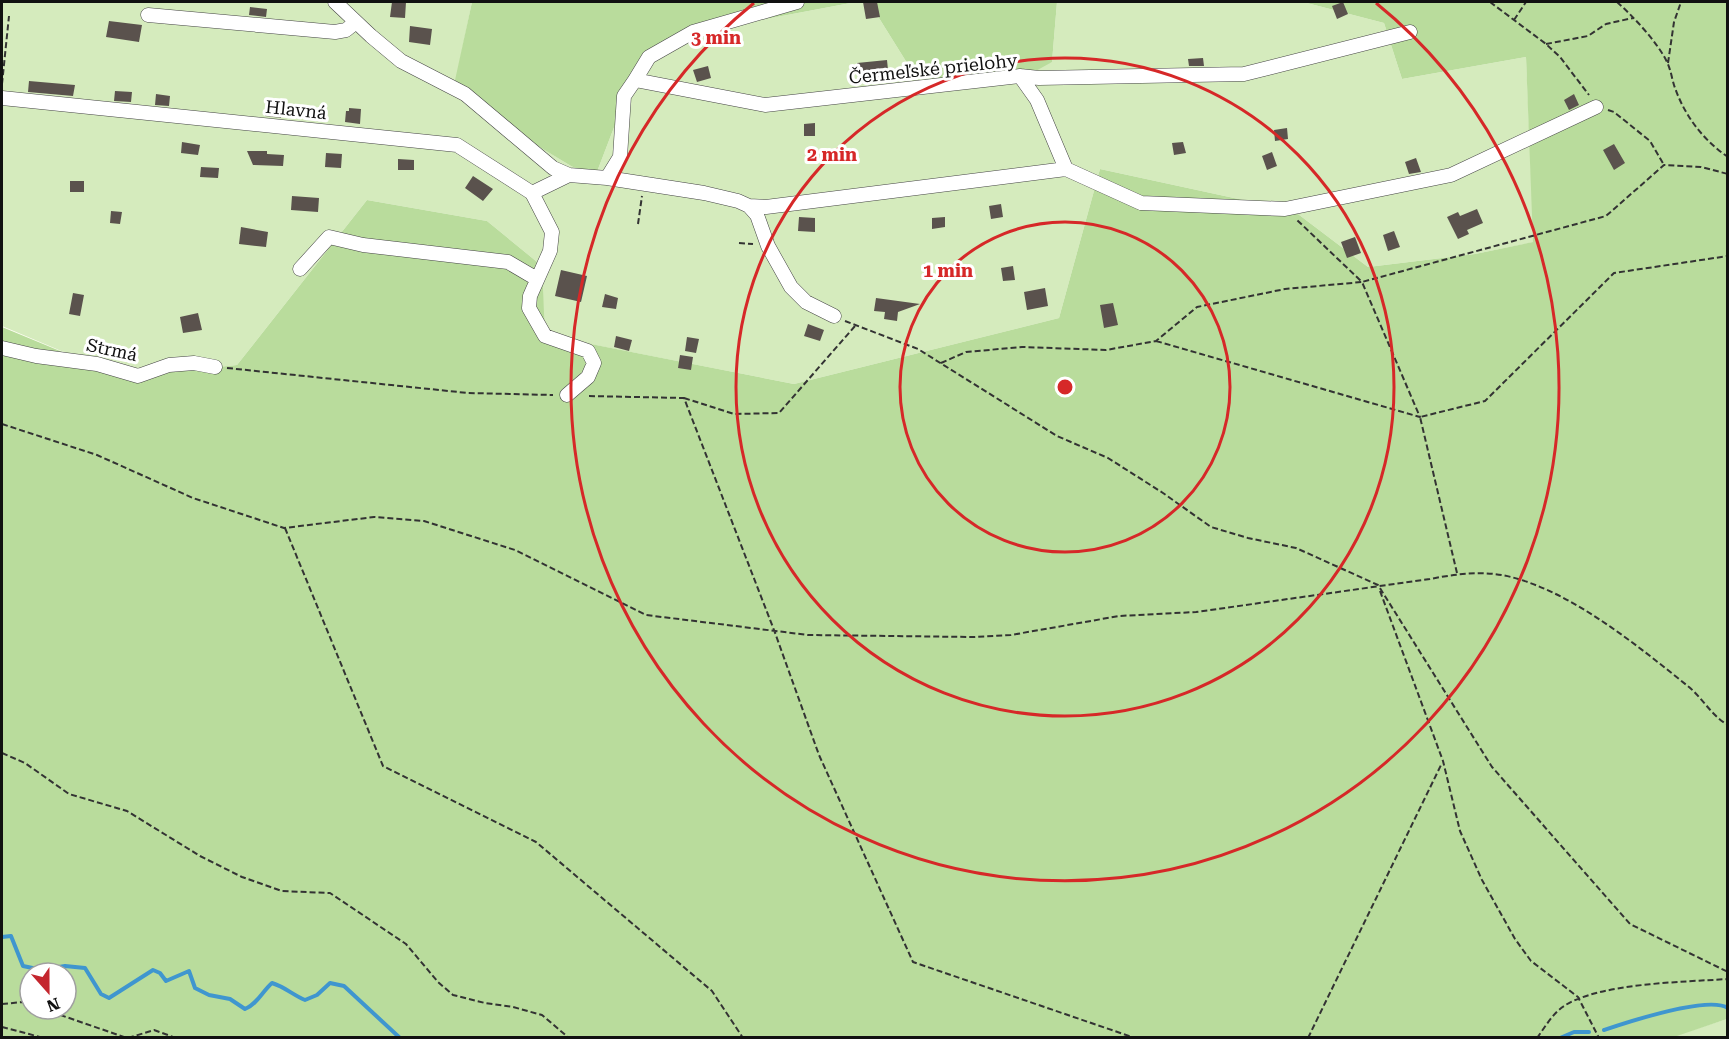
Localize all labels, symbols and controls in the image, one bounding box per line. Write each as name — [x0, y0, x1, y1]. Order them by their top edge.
text: 3 min — [691, 27, 741, 48]
street label: Čermeľské prielohy — [848, 49, 1018, 88]
street label: Hlavná — [264, 96, 328, 123]
text: 2 min — [807, 144, 857, 165]
text: 1 min — [923, 260, 973, 281]
street label: Strmá — [85, 334, 140, 365]
centre of rings — [1055, 377, 1075, 397]
north arrow — [18, 961, 78, 1021]
text: N — [44, 993, 62, 1016]

